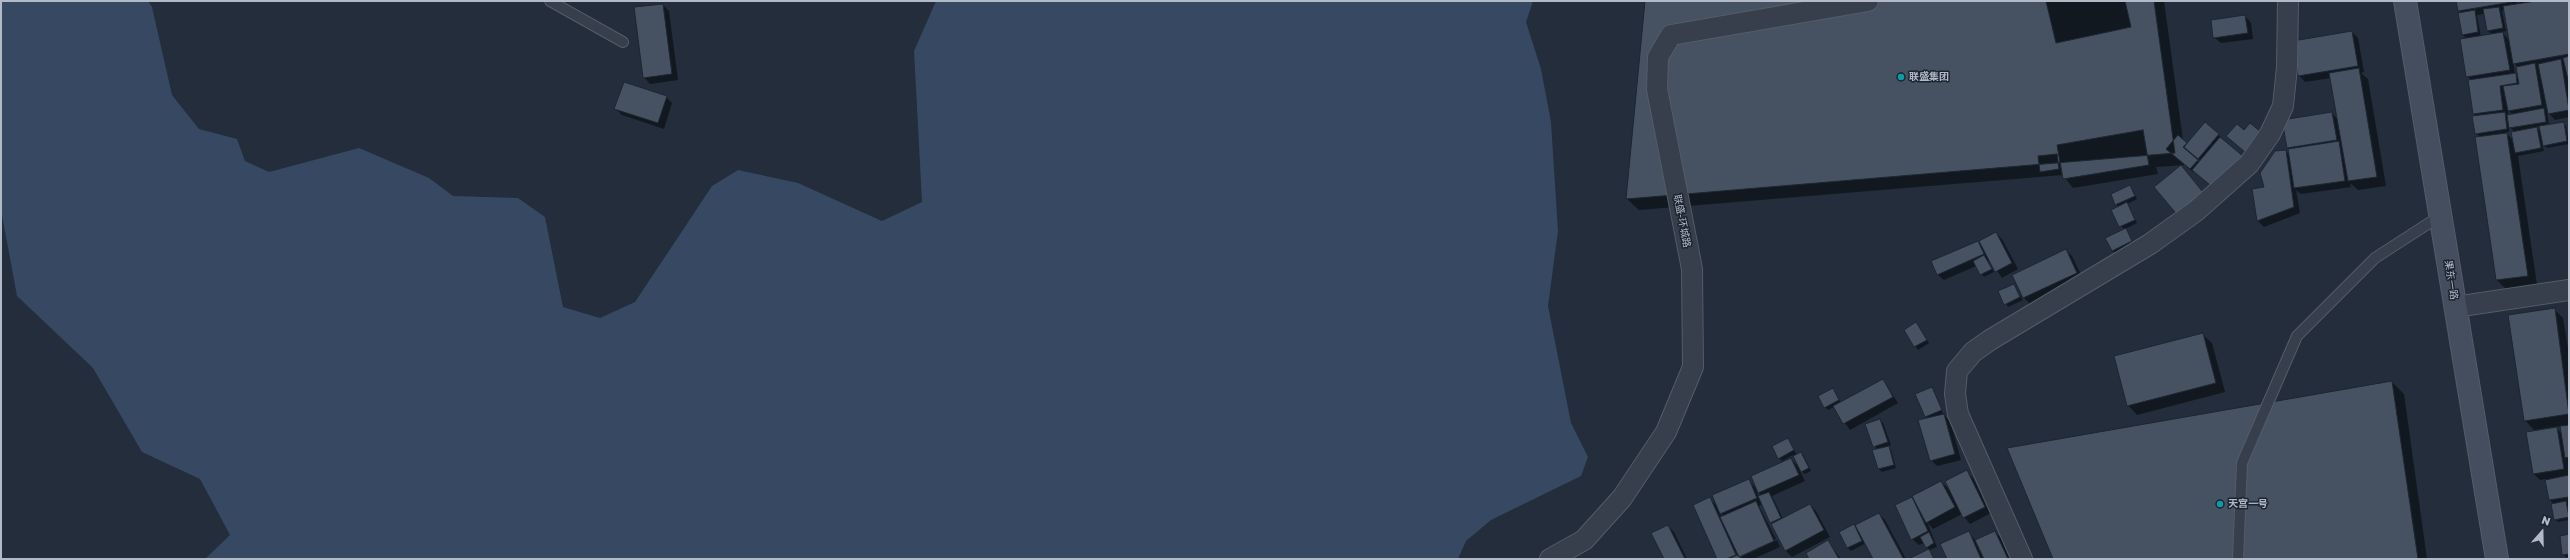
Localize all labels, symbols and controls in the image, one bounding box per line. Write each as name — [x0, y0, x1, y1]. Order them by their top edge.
place label: 联盛集团 — [1909, 71, 1949, 83]
marker: 联盛集团 — [1896, 72, 1906, 82]
street label: 联盛-环城路 — [1671, 193, 1693, 249]
street label: 果东一路 — [2442, 259, 2460, 301]
place label: 天宫一号 — [2228, 498, 2268, 510]
marker: 天宫一号 — [2215, 499, 2225, 509]
north arrow — [2522, 512, 2562, 552]
text: N — [2540, 513, 2552, 528]

